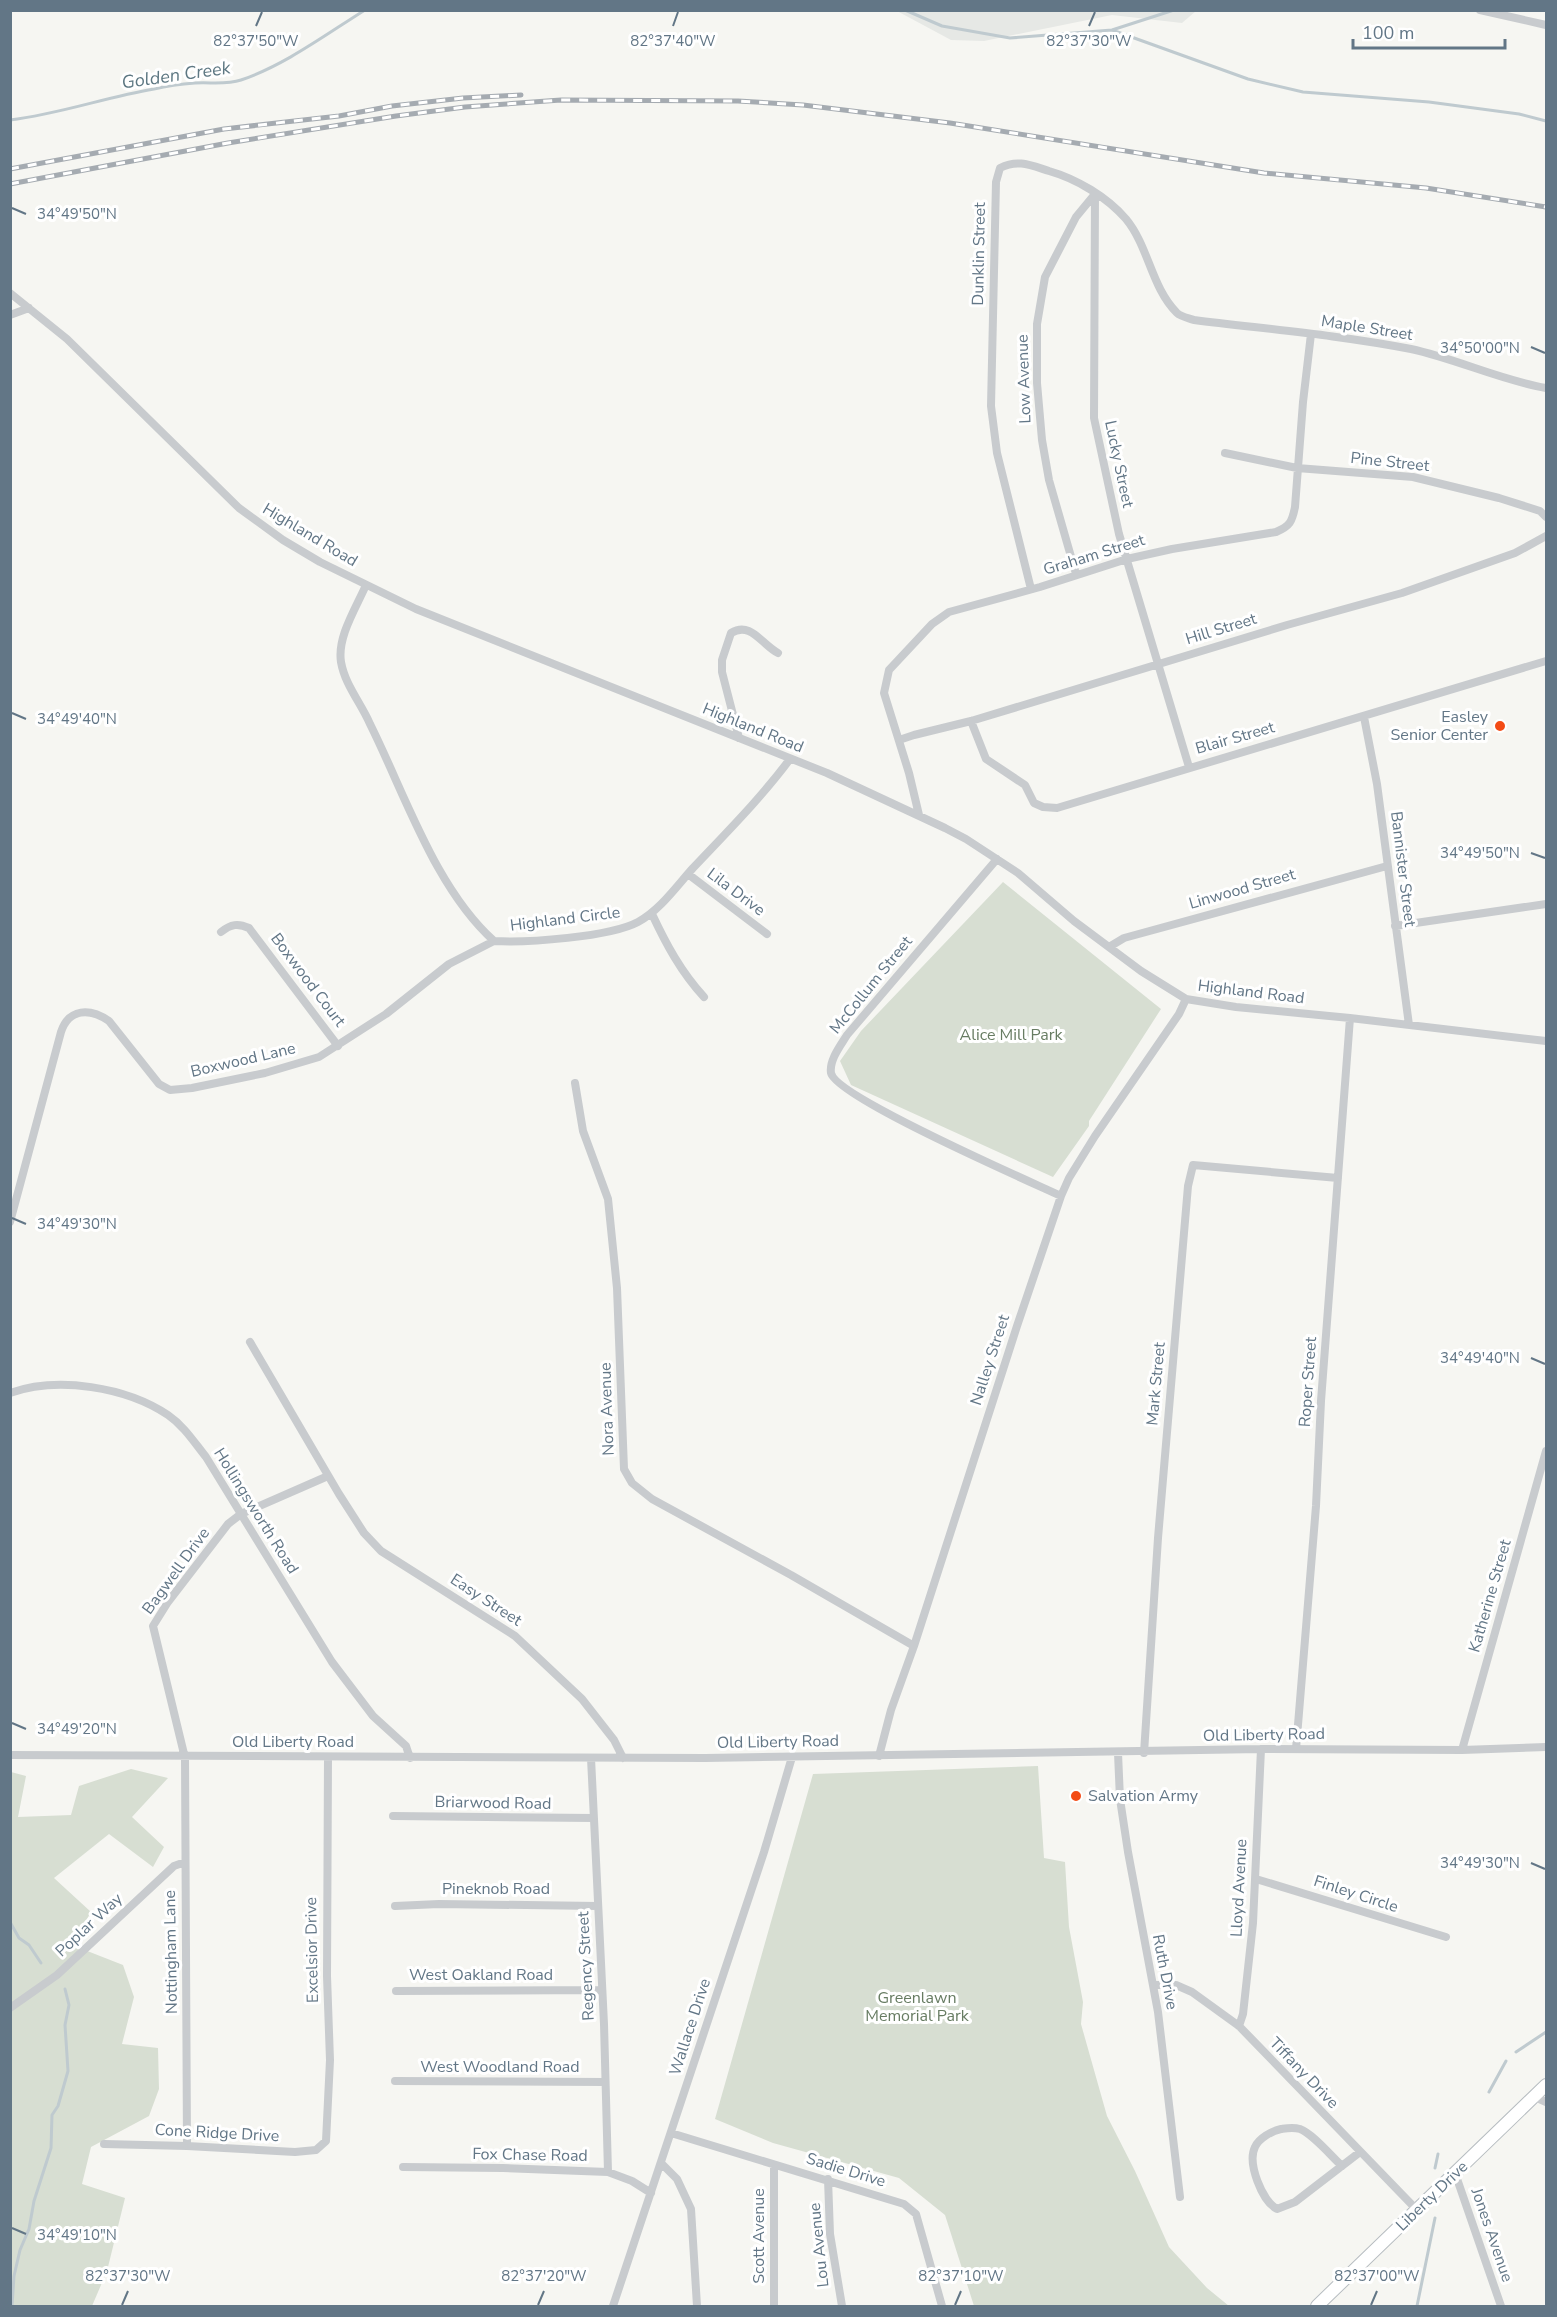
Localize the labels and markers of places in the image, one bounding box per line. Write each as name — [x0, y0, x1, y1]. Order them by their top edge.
place label: Easley Senior Center — [1391, 706, 1489, 746]
marker: Easley Senior Center — [1493, 719, 1507, 733]
place label: Salvation Army — [1088, 1785, 1199, 1807]
marker: Salvation Army — [1069, 1789, 1083, 1803]

